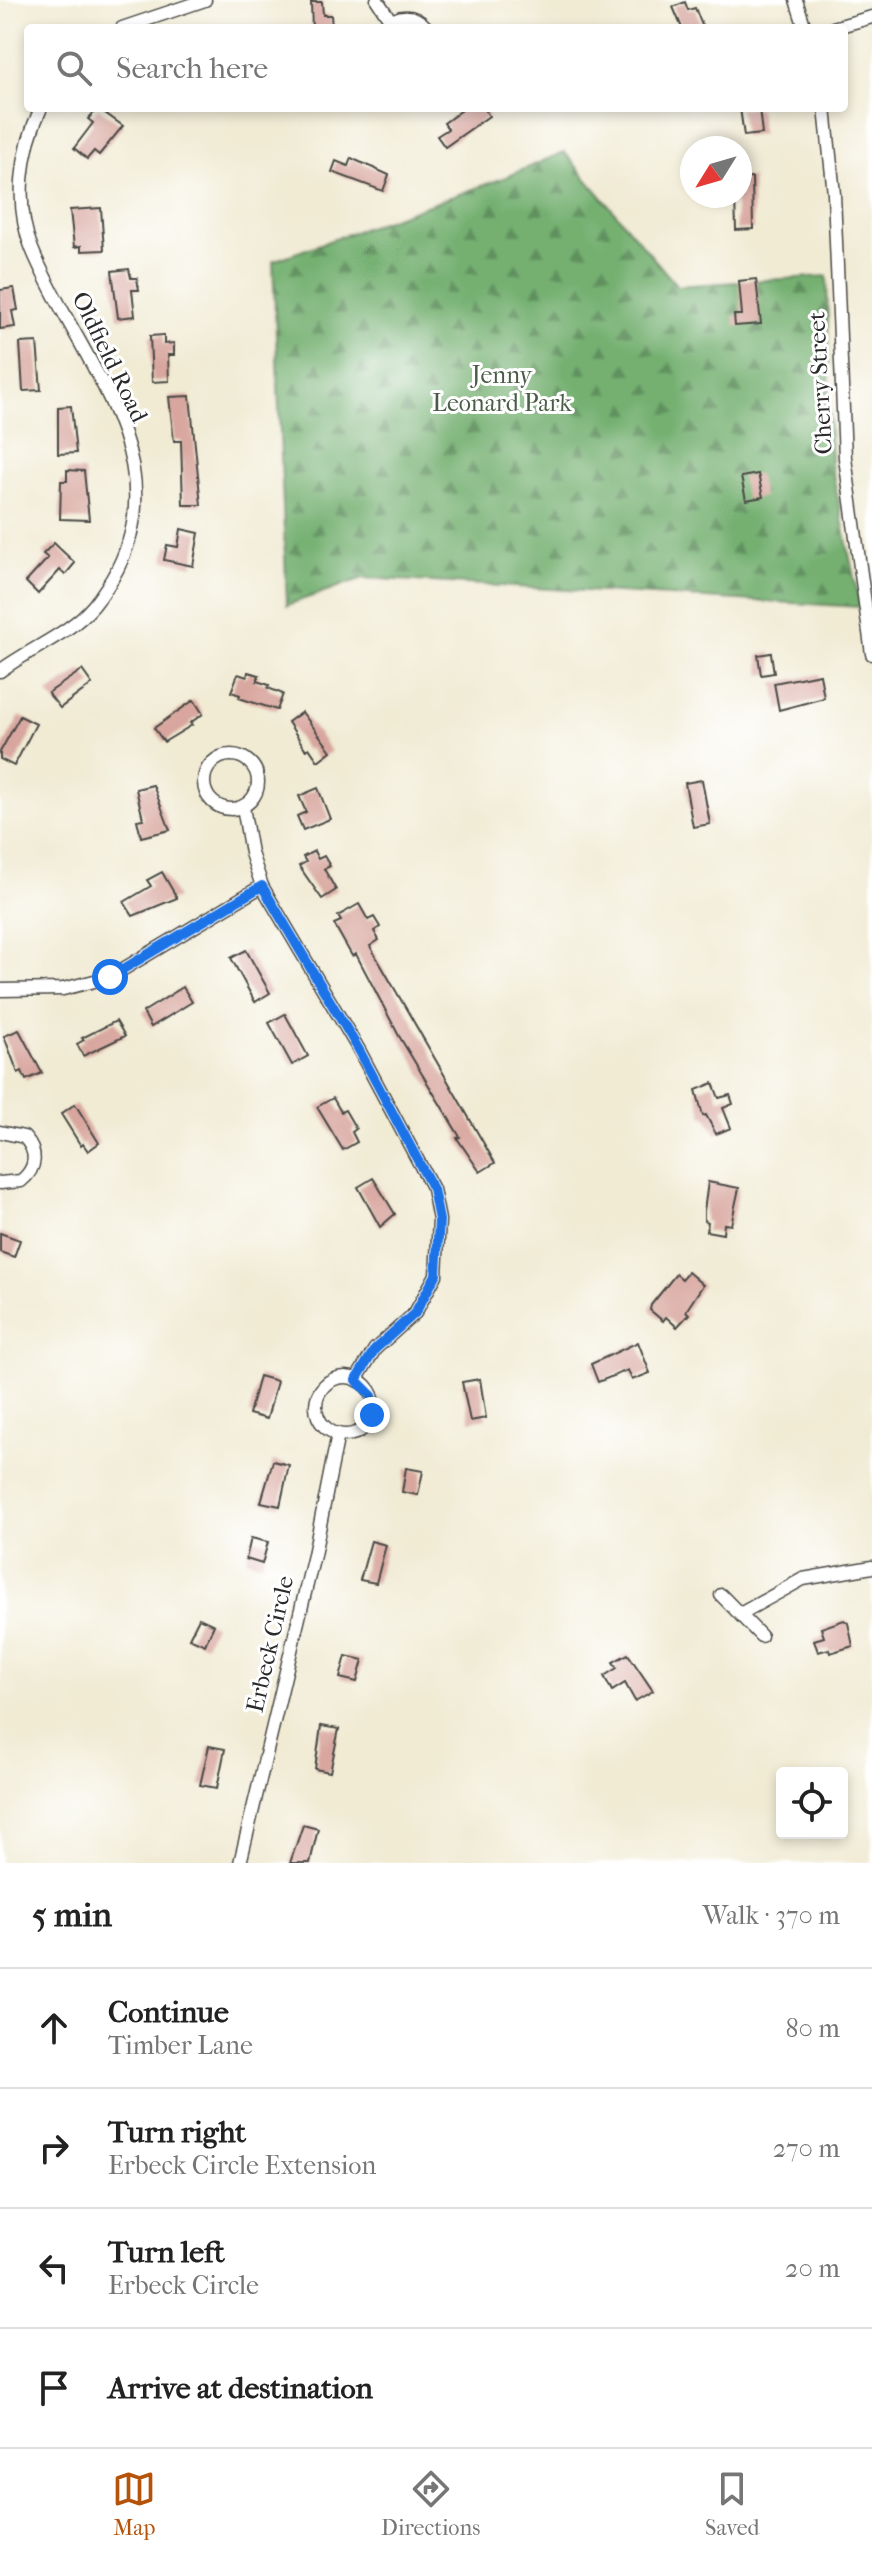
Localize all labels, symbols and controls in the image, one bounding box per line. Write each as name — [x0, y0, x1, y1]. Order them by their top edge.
search box — [24, 24, 848, 112]
icon: search — [52, 46, 96, 90]
text: Search here — [116, 51, 268, 86]
north arrow — [680, 136, 752, 208]
street label: Oldfield Road — [66, 287, 154, 428]
street label: Cherry Street — [802, 310, 838, 455]
park label: Jenny Leonard Park — [432, 361, 572, 417]
route start — [92, 959, 128, 995]
route end — [354, 1397, 390, 1433]
street label: Erbeck Circle — [241, 1573, 299, 1715]
map controls — [776, 1767, 848, 1839]
button: locate — [776, 1767, 848, 1839]
text: 5 min — [32, 1895, 112, 1935]
text: Walk · 370 m — [703, 1900, 840, 1931]
text: Continue — [108, 1995, 229, 2030]
icon: ahead — [32, 2006, 76, 2050]
text: 80 m — [785, 2013, 840, 2044]
text: Timber Lane — [108, 2030, 253, 2061]
text: Turn right — [108, 2115, 246, 2150]
icon: right — [32, 2126, 76, 2170]
text: 270 m — [773, 2133, 840, 2164]
text: Erbeck Circle Extension — [108, 2150, 376, 2181]
text: Turn left — [108, 2235, 225, 2270]
icon: left — [32, 2246, 76, 2290]
text: 20 m — [785, 2253, 840, 2284]
text: Erbeck Circle — [108, 2270, 259, 2301]
icon: arrive — [32, 2366, 76, 2410]
text: Arrive at destination — [108, 2371, 373, 2406]
tab: Map — [112, 2467, 156, 2541]
tab: Directions — [381, 2467, 480, 2541]
tab: Saved — [705, 2467, 760, 2541]

